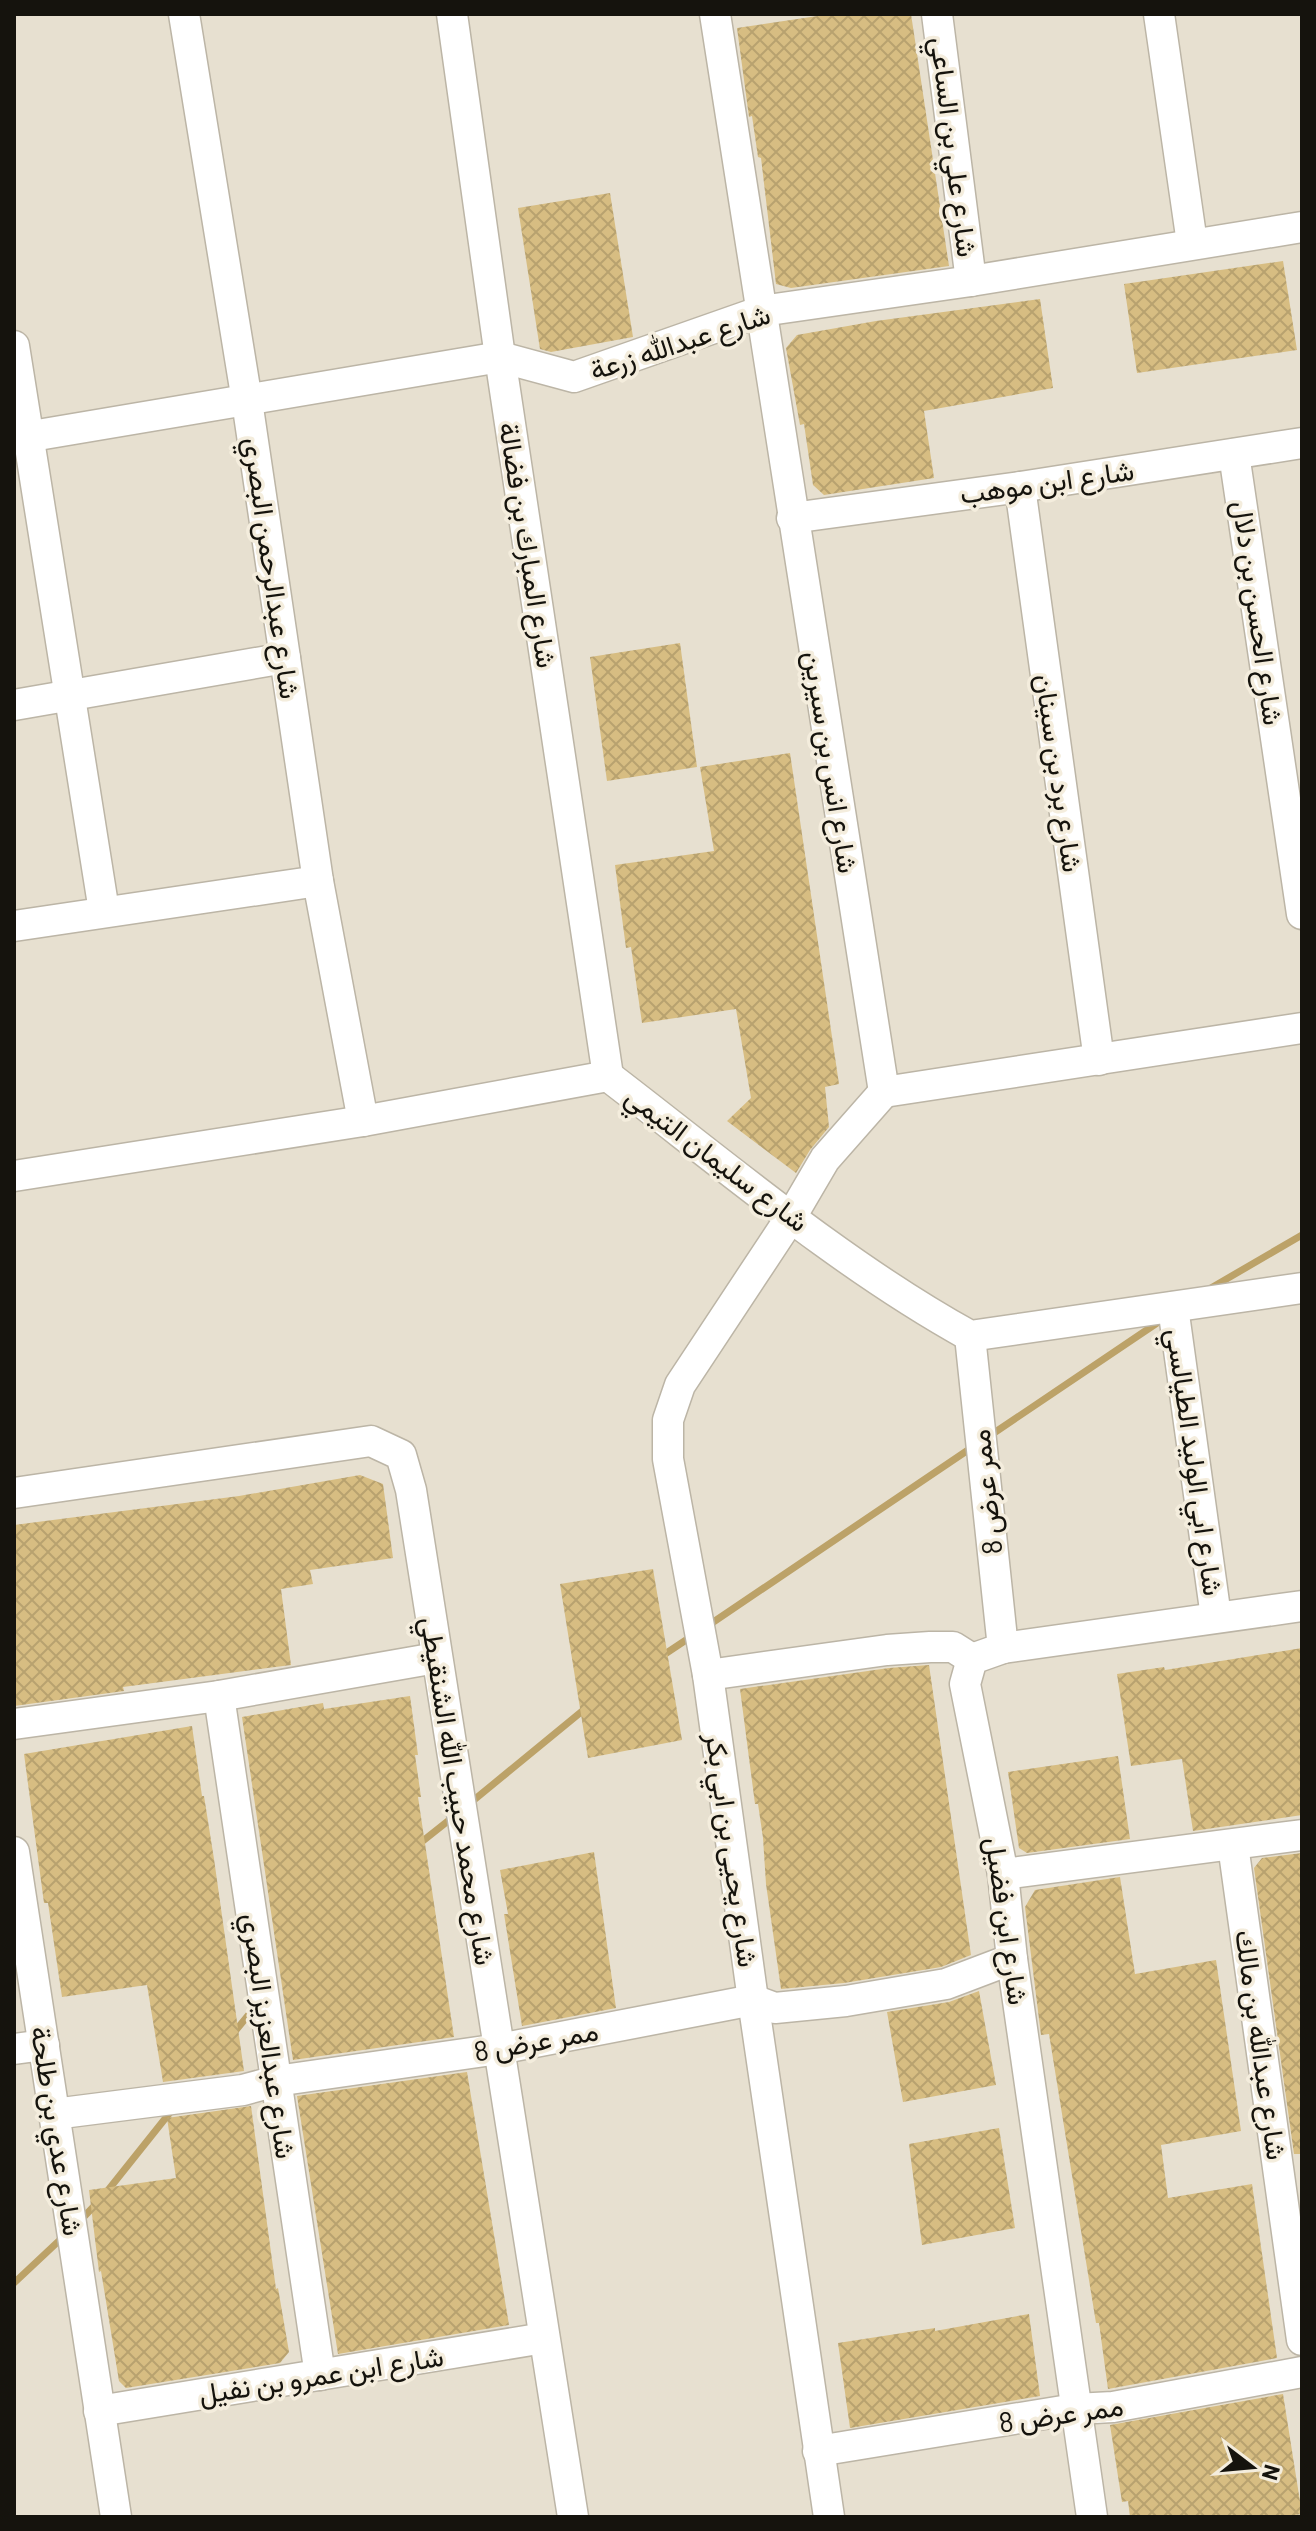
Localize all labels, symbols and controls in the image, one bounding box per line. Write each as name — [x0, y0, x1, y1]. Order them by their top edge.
street label: شارع علي بن الساعي — [918, 35, 985, 260]
street label: شارع عبدالله زرعة — [585, 296, 775, 389]
street label: شارع المبارك بن فضالة — [490, 420, 565, 671]
street label: شارع عبدالرحمن البصري — [231, 435, 308, 702]
street label: شارع ابن موهب — [958, 452, 1136, 513]
street label: شارع الحسن بن دلال — [1223, 498, 1292, 728]
street label: شارع انس بن سيرين — [795, 648, 866, 876]
street label: شارع برد بن سينان — [1026, 672, 1091, 875]
street label: شارع سليمان التيمي — [615, 1078, 816, 1244]
street label: شارع ابي الوليد الطيالسي — [1153, 1326, 1232, 1599]
street label: ممر عرض 8 — [962, 1428, 1010, 1556]
street label: شارع محمد حبيب الله الشنقيطي — [408, 1614, 503, 1969]
street label: شارع يحيى بن ابي بكر — [693, 1730, 766, 1970]
street label: شارع ابن فضيل — [976, 1835, 1037, 2007]
street label: شارع عبدالعزيز البصري — [229, 1911, 304, 2162]
street label: شارع عبدالله بن مالك — [1226, 1928, 1295, 2162]
street label: ممر عرض 8 — [471, 2012, 601, 2070]
street label: شارع عدي بن طلحة — [18, 2024, 91, 2239]
street label: شارع ابن عمرو بن نفيل — [196, 2338, 446, 2413]
street label: ممر عرض 8 — [996, 2387, 1126, 2441]
north arrow — [1212, 2427, 1292, 2507]
text: N — [1258, 2462, 1287, 2483]

